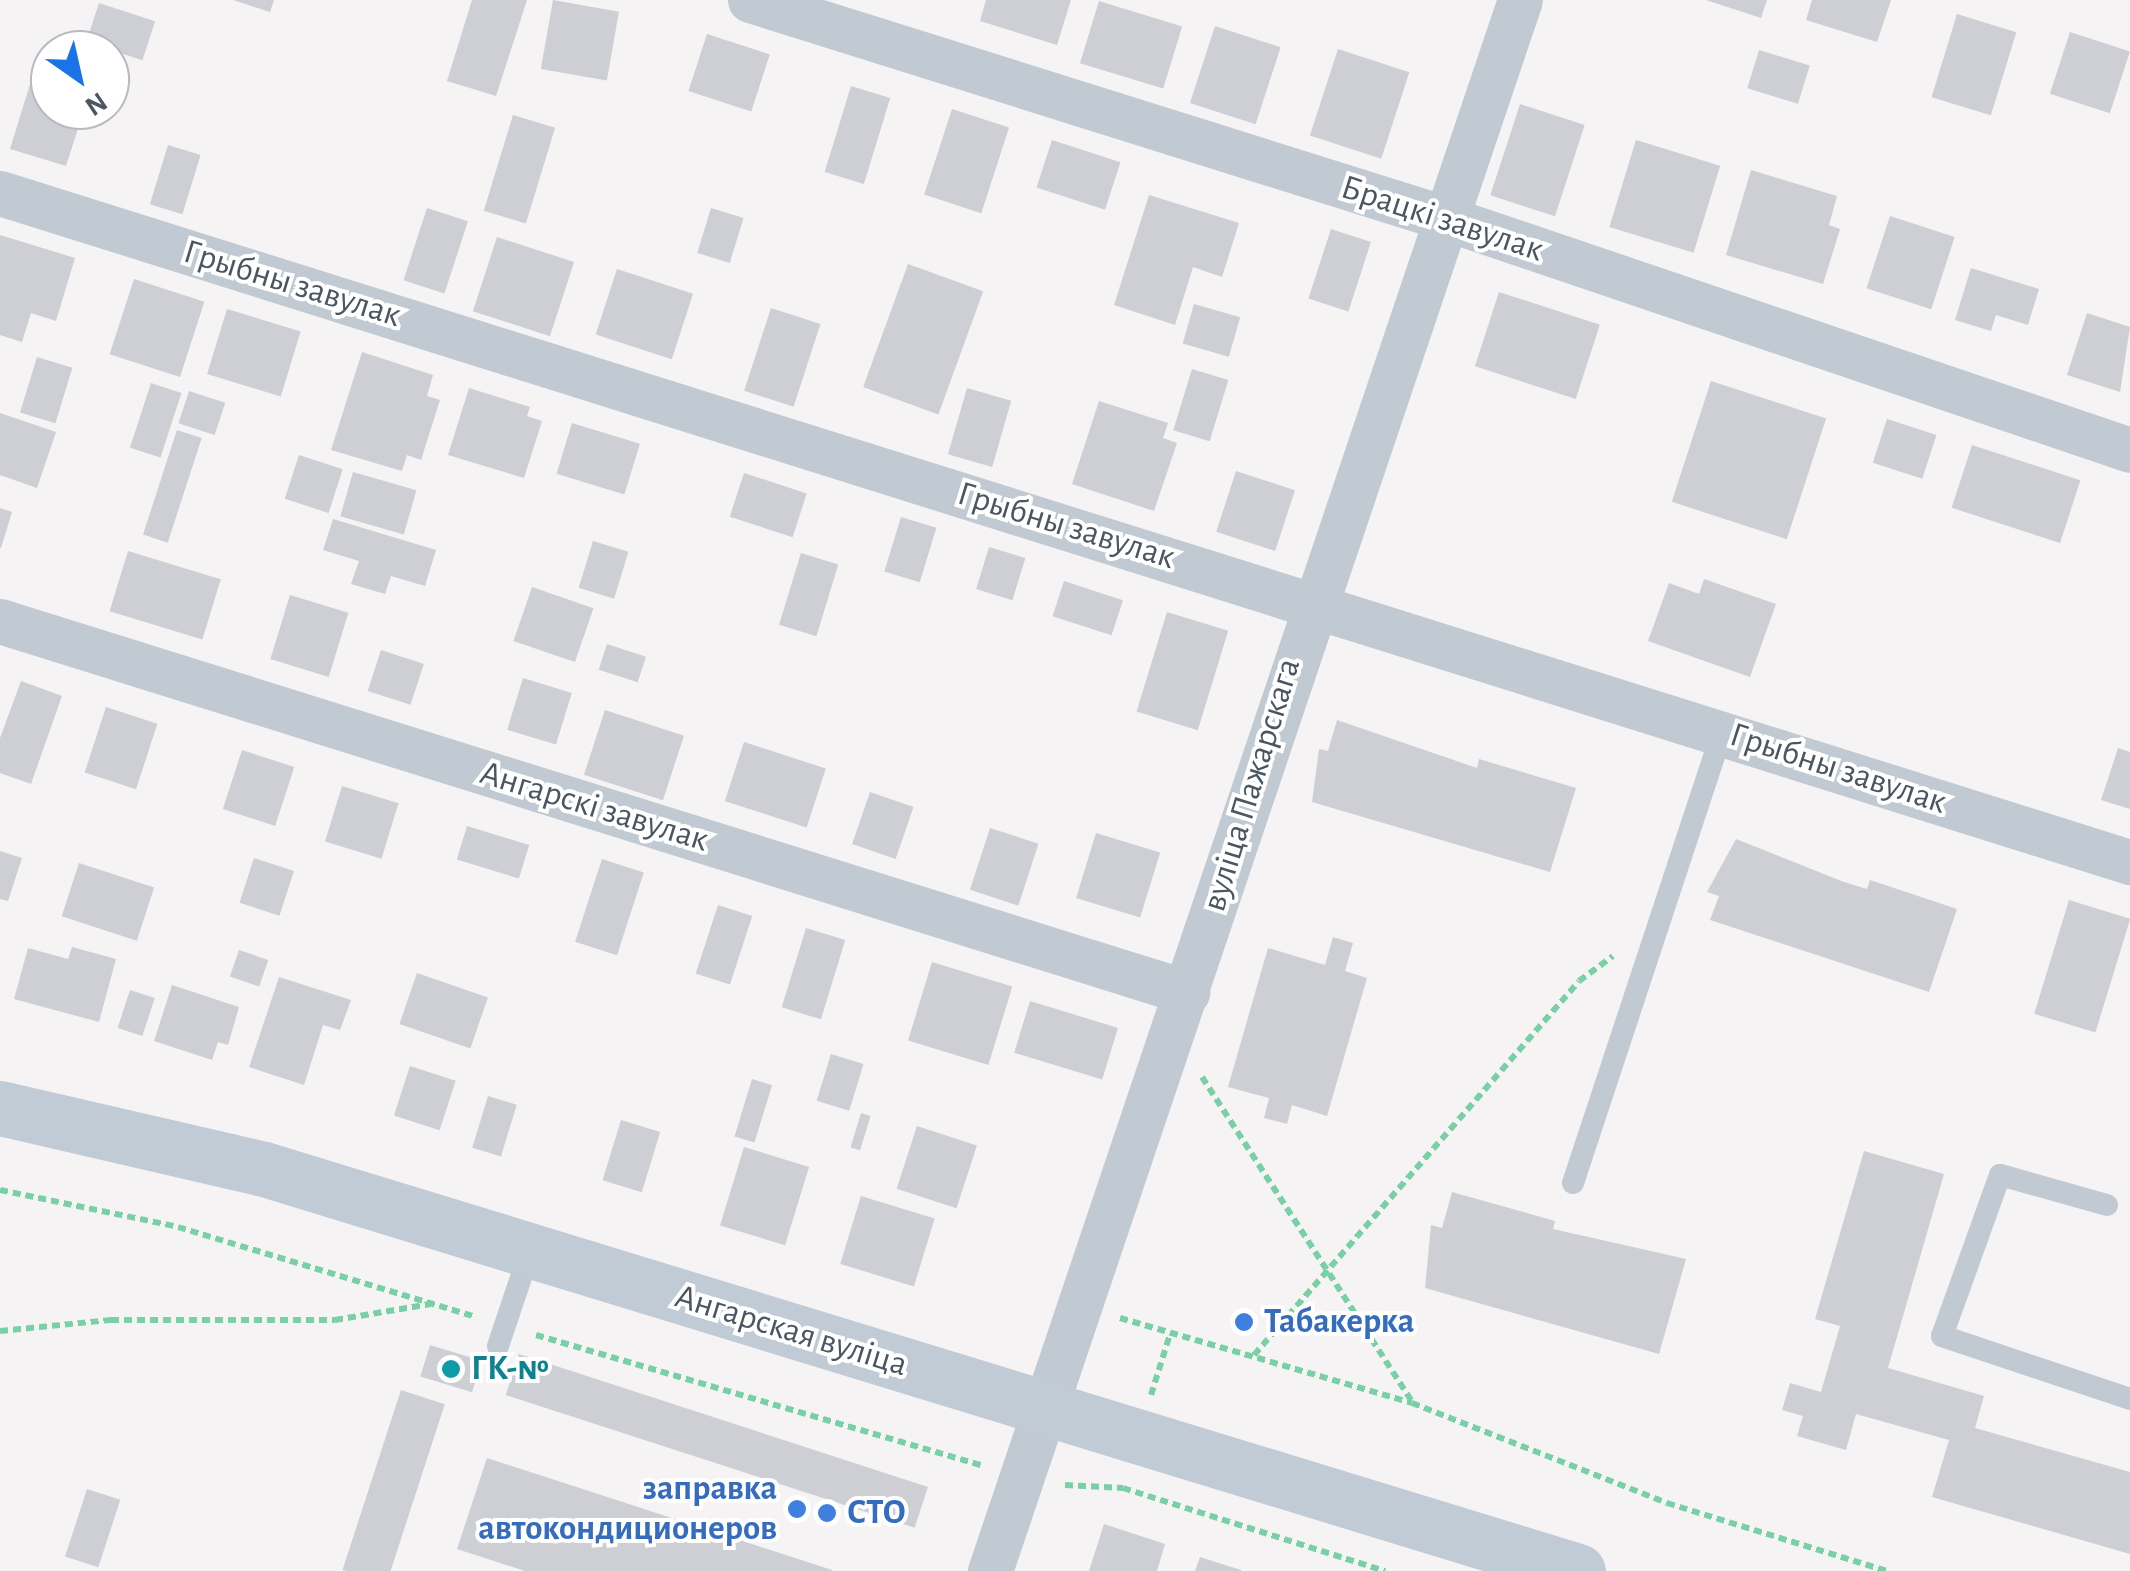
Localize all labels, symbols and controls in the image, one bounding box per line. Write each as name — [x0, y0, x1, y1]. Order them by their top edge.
north arrow — [30, 30, 130, 130]
text: N — [80, 86, 112, 120]
street label: Брацкі завулак — [1335, 167, 1549, 271]
street label: Грыбны завулак — [178, 231, 406, 337]
street label: Грыбны завулак — [952, 473, 1180, 579]
street label: вуліца Пажарскага — [1194, 653, 1310, 917]
street label: Грыбны завулак — [1724, 714, 1952, 824]
street label: Ангарскі завулак — [475, 752, 713, 862]
street label: Ангарская вуліца — [670, 1276, 912, 1386]
place label: Табакерка — [1264, 1301, 1414, 1343]
marker: Табакерка — [1233, 1311, 1255, 1333]
place label: ГК-№ — [471, 1348, 549, 1390]
marker: ГК-№ — [440, 1358, 462, 1380]
place label: заправка автокондиционеров — [478, 1468, 777, 1550]
place label: СТО — [847, 1492, 906, 1534]
marker: заправка автокондиционеров — [786, 1498, 808, 1520]
marker: СТО — [816, 1502, 838, 1524]

